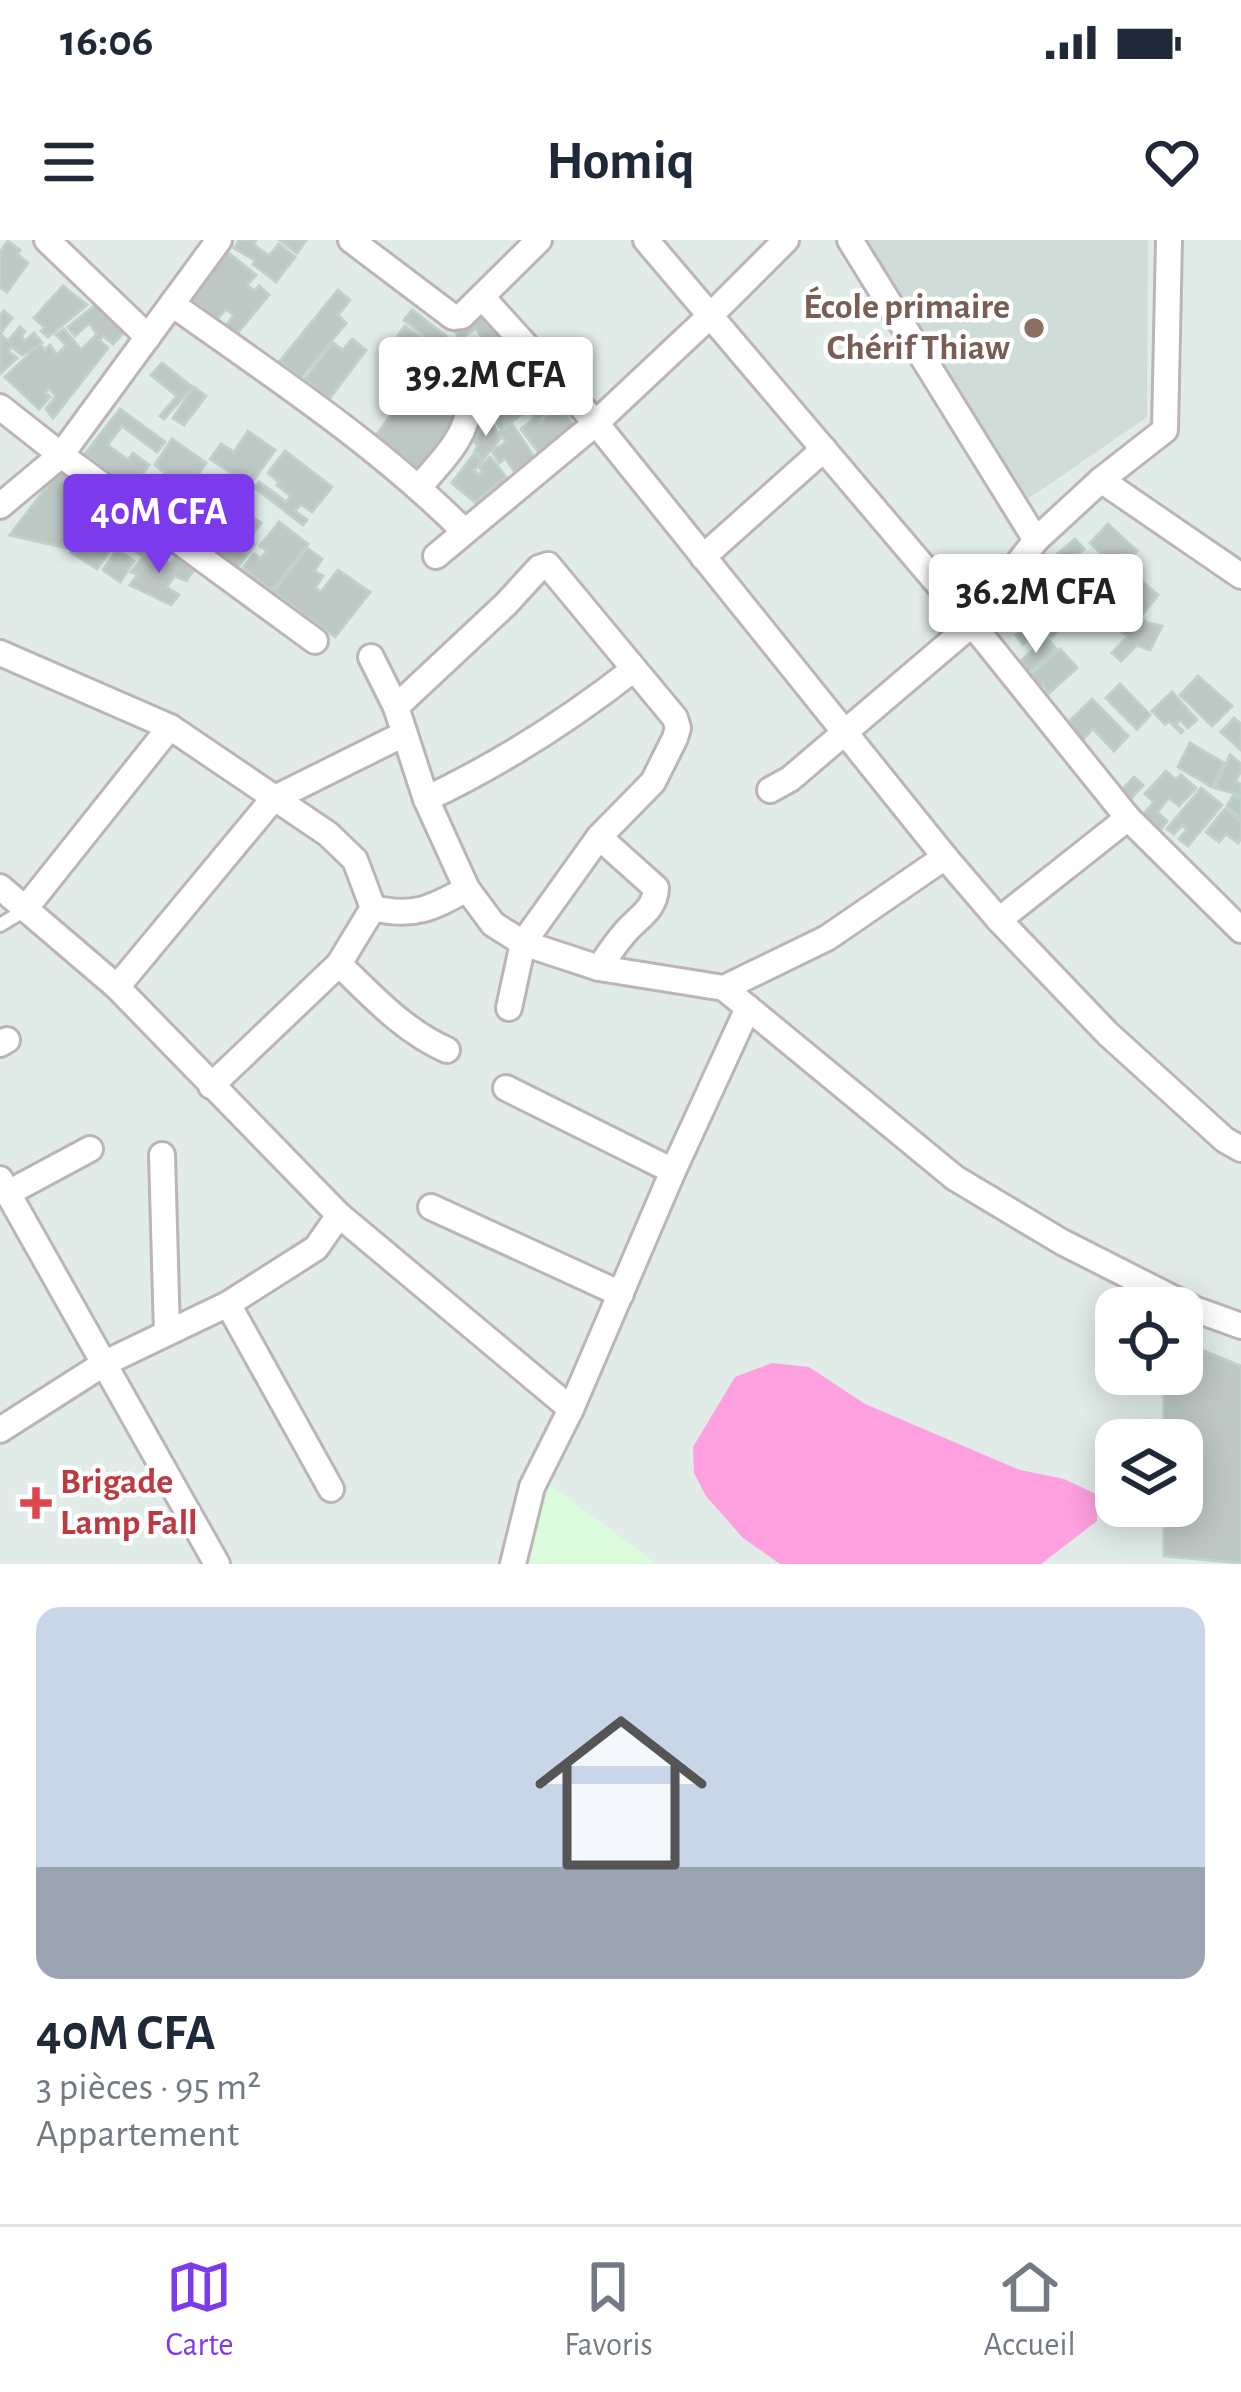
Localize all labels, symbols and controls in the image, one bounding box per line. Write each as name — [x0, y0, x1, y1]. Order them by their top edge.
text: 16:06 — [60, 19, 153, 64]
icon: menu — [36, 129, 102, 195]
icon: heart — [1139, 129, 1205, 195]
text: Homiq — [546, 135, 695, 189]
place label: École primaire Chérif Thiaw — [803, 286, 1011, 366]
marker: École primaire Chérif Thiaw — [1021, 315, 1047, 341]
pin: 39.2M CFA — [349, 337, 623, 439]
text: 39.2M CFA — [406, 356, 566, 395]
pin: 40M CFA — [48, 474, 270, 576]
text: 40M CFA — [90, 493, 228, 532]
pin: 36.2M CFA — [899, 554, 1173, 656]
text: 36.2M CFA — [956, 573, 1116, 612]
map controls — [1095, 1287, 1203, 1527]
button: locate — [1095, 1287, 1203, 1395]
button: layers — [1095, 1419, 1203, 1527]
place label: Brigade Lamp Fall — [60, 1464, 198, 1541]
marker: Brigade Lamp Fall — [23, 1490, 49, 1516]
icon: home — [513, 1685, 729, 1901]
text: 40M CFA — [36, 2008, 216, 2059]
text: 3 pièces · 95 m² — [36, 2068, 261, 2107]
text: Appartement — [36, 2115, 239, 2154]
tab: Carte — [165, 2254, 233, 2366]
tab: Favoris — [564, 2254, 653, 2366]
tab: Accueil — [984, 2254, 1076, 2366]

